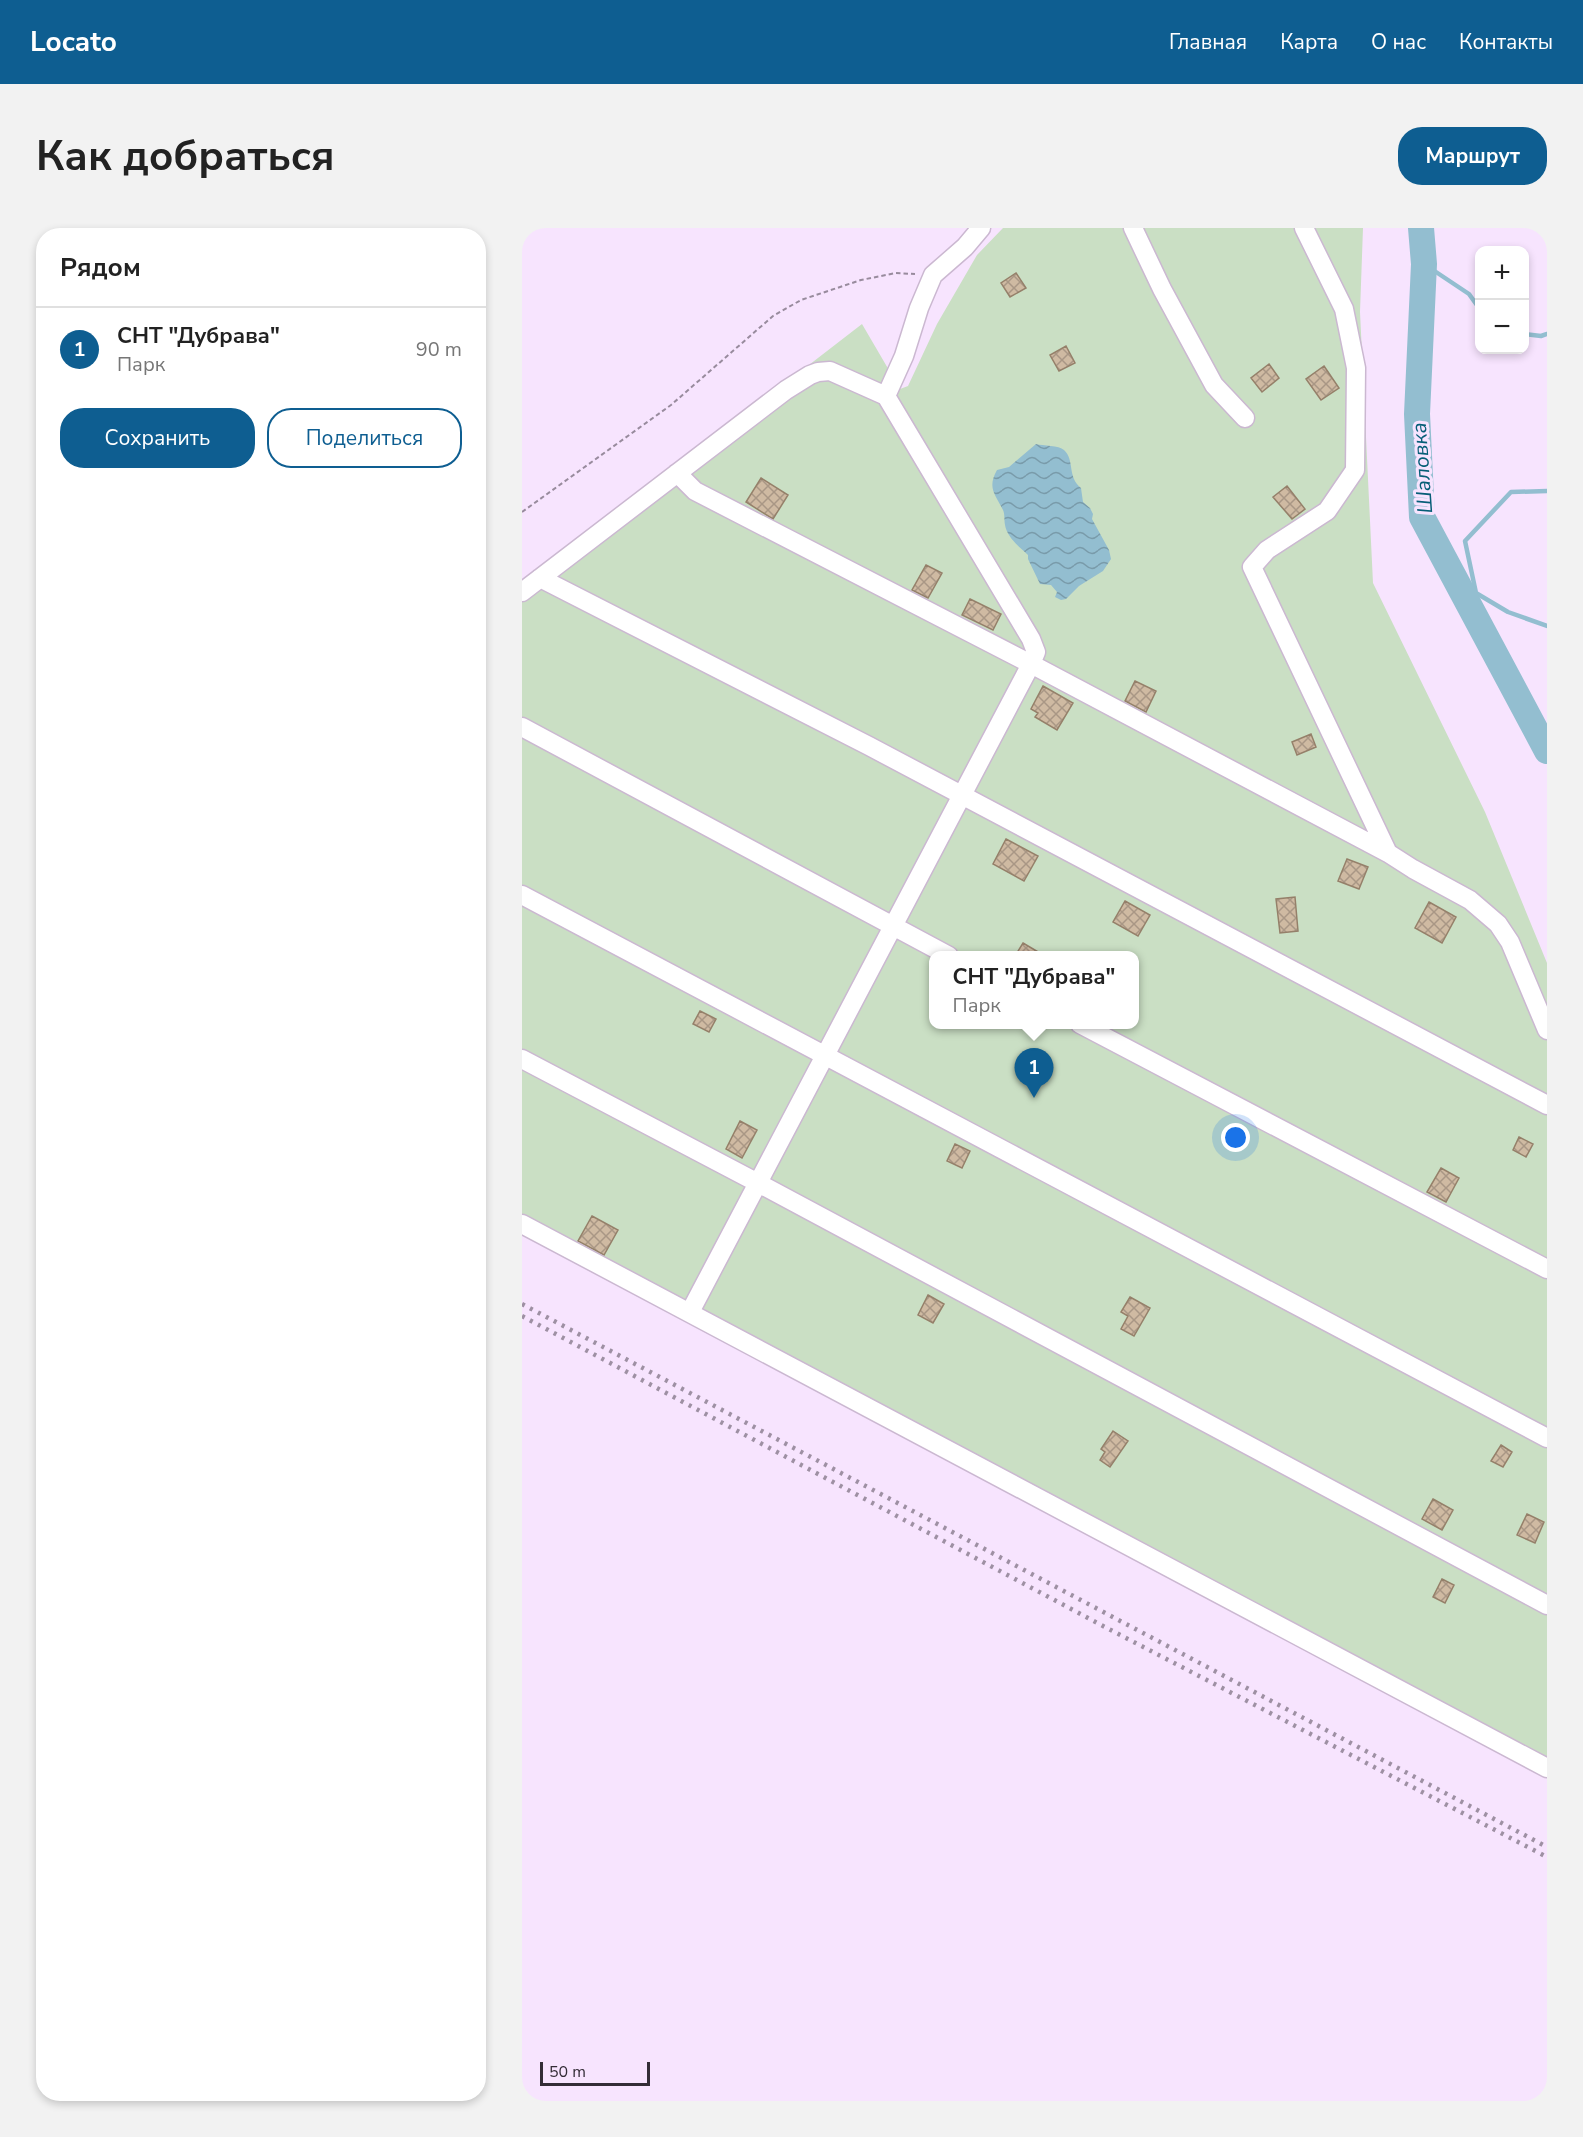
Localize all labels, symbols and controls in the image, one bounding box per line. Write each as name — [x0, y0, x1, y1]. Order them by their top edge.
text: Locato — [30, 23, 117, 61]
text: Главная — [1169, 28, 1247, 56]
text: Карта — [1280, 28, 1338, 56]
text: О нас — [1371, 28, 1426, 56]
text: Контакты — [1459, 28, 1553, 56]
button: Маршрут — [1398, 127, 1547, 185]
text: Как добраться — [36, 128, 335, 185]
map controls — [1475, 246, 1529, 354]
button: + — [1475, 246, 1529, 300]
text: Рядом — [60, 250, 141, 285]
button: − — [1475, 300, 1529, 354]
text: СНТ "Дубрава" — [117, 321, 280, 351]
text: 1 — [74, 336, 86, 363]
text: 90 m — [416, 336, 462, 363]
text: Парк — [117, 351, 165, 378]
button: Сохранить — [60, 408, 255, 468]
button: Поделиться — [267, 408, 462, 468]
water label: Шаловка — [1405, 422, 1439, 514]
popup — [929, 951, 1139, 1029]
text: СНТ "Дубрава" — [953, 962, 1115, 992]
text: Парк — [953, 992, 1001, 1019]
pin: 1 — [1014, 1048, 1054, 1098]
your location — [1221, 1123, 1250, 1152]
scale bar — [540, 2059, 650, 2086]
text: 50 m — [549, 2061, 586, 2083]

